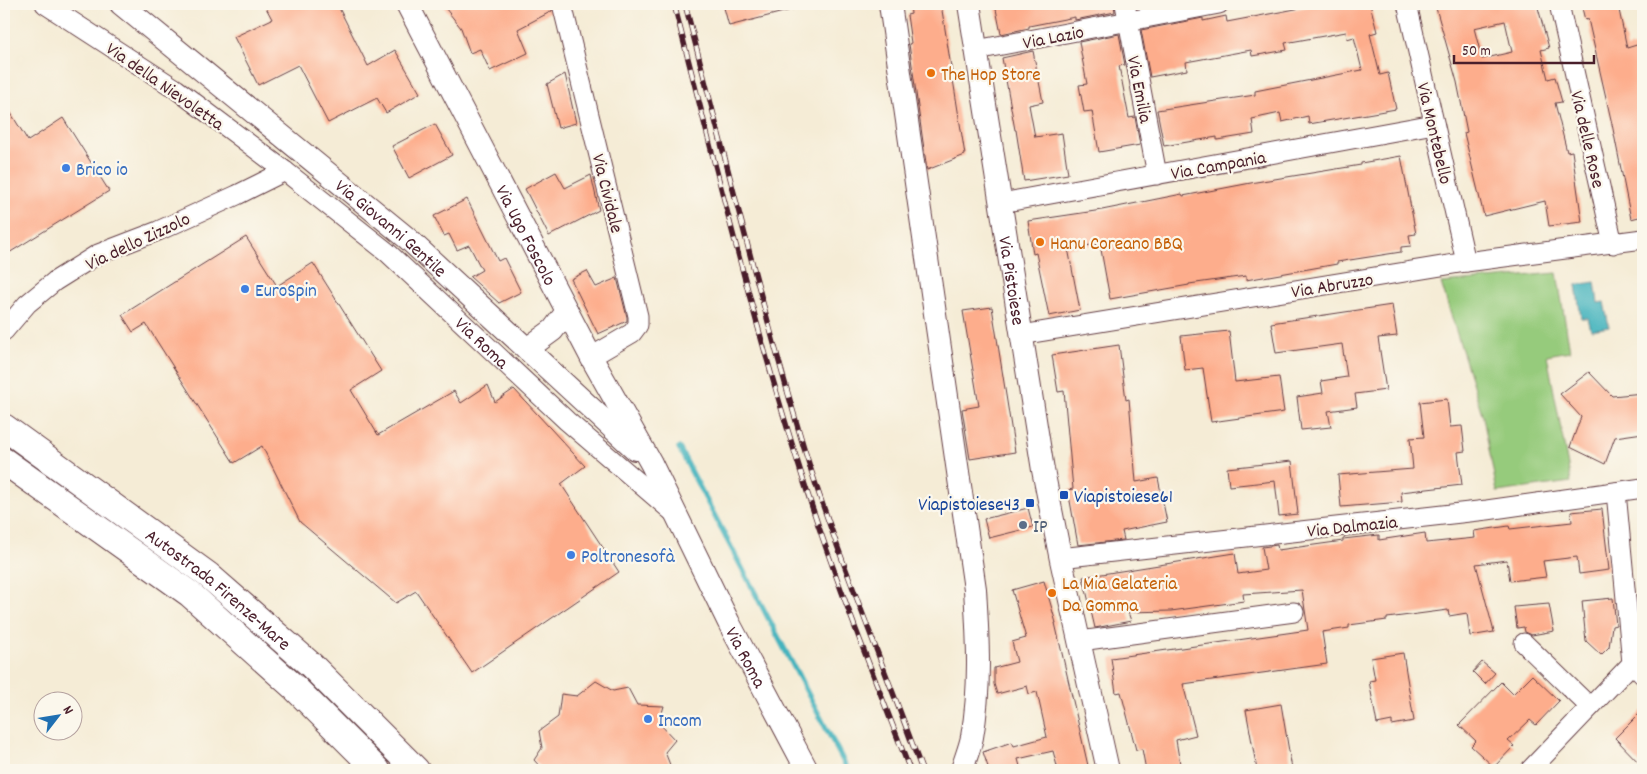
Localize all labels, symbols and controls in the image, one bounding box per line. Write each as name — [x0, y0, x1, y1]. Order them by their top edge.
street label: Via Lazio — [1021, 20, 1087, 59]
scale bar — [1454, 32, 1594, 64]
street label: Via della Nievoletta — [99, 37, 230, 139]
text: 50 m — [1462, 41, 1491, 63]
street label: Via Emilia — [1118, 54, 1158, 127]
place label: The Hop Store — [941, 63, 1041, 90]
marker: The Hop Store — [925, 67, 937, 79]
street label: Via Montebello — [1408, 80, 1457, 187]
street label: Via delle Rose — [1561, 89, 1610, 191]
street label: Via Campania — [1169, 146, 1269, 189]
street label: Via Cividale — [583, 151, 628, 236]
place label: Brico io — [76, 158, 128, 185]
marker: Brico io — [60, 162, 72, 174]
street label: Via Giovanni Gentile — [328, 174, 452, 285]
street label: Via Ugo Foscolo — [487, 181, 562, 291]
street label: Via dello Zizzolo — [82, 207, 195, 279]
place label: Hanu Coreano BBQ — [1050, 232, 1183, 259]
street label: Via Pistoiese — [989, 235, 1030, 328]
marker: Hanu Coreano BBQ — [1034, 236, 1046, 248]
street label: Via Abruzzo — [1290, 268, 1375, 307]
place label: EuroSpin — [255, 279, 317, 306]
marker: EuroSpin — [239, 283, 251, 295]
street label: Via Roma — [447, 312, 514, 377]
place label: Viapistoiese61 — [1074, 485, 1173, 512]
marker: Viapistoiese61 — [1058, 489, 1070, 501]
place label: Viapistoiese43 — [918, 493, 1020, 520]
marker: Viapistoiese43 — [1024, 497, 1036, 509]
street label: Via Dalmazia — [1306, 510, 1400, 547]
place label: IP — [1033, 515, 1048, 542]
marker: IP — [1017, 519, 1029, 531]
street label: Autostrada Firenze-Mare — [138, 524, 296, 659]
place label: Poltronesofà — [581, 545, 675, 572]
marker: Poltronesofà — [565, 549, 577, 561]
place label: La Mia Gelateria Da Gomma — [1062, 572, 1178, 621]
marker: La Mia Gelateria Da Gomma — [1046, 587, 1058, 599]
street label: Via Roma — [716, 623, 772, 695]
north arrow — [32, 692, 82, 742]
text: N — [57, 702, 78, 719]
place label: Incom — [658, 709, 702, 736]
marker: Incom — [642, 713, 654, 725]

